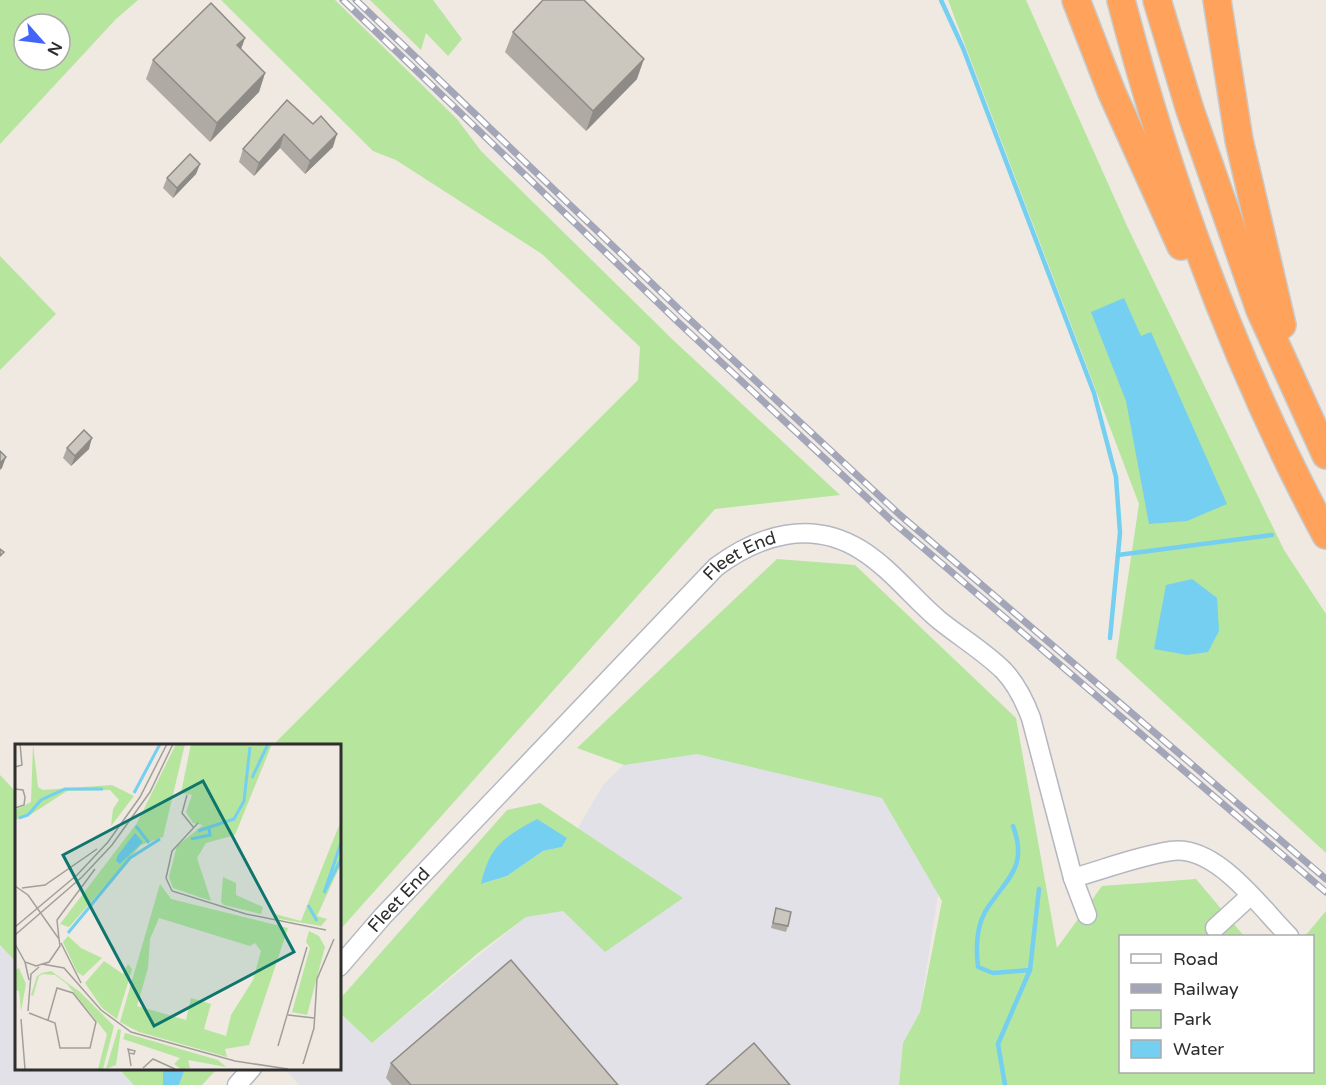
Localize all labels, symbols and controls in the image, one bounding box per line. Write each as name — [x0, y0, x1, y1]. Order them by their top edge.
north arrow — [12, 12, 72, 72]
text: N — [43, 38, 66, 59]
street label: Fleet End — [698, 526, 778, 585]
inset map — [15, 744, 340, 1070]
street label: Fleet End — [363, 863, 435, 937]
legend — [1119, 935, 1314, 1073]
text: Road — [1173, 948, 1218, 970]
text: Railway — [1173, 978, 1239, 1000]
text: Park — [1173, 1008, 1212, 1030]
text: Water — [1173, 1038, 1224, 1060]

